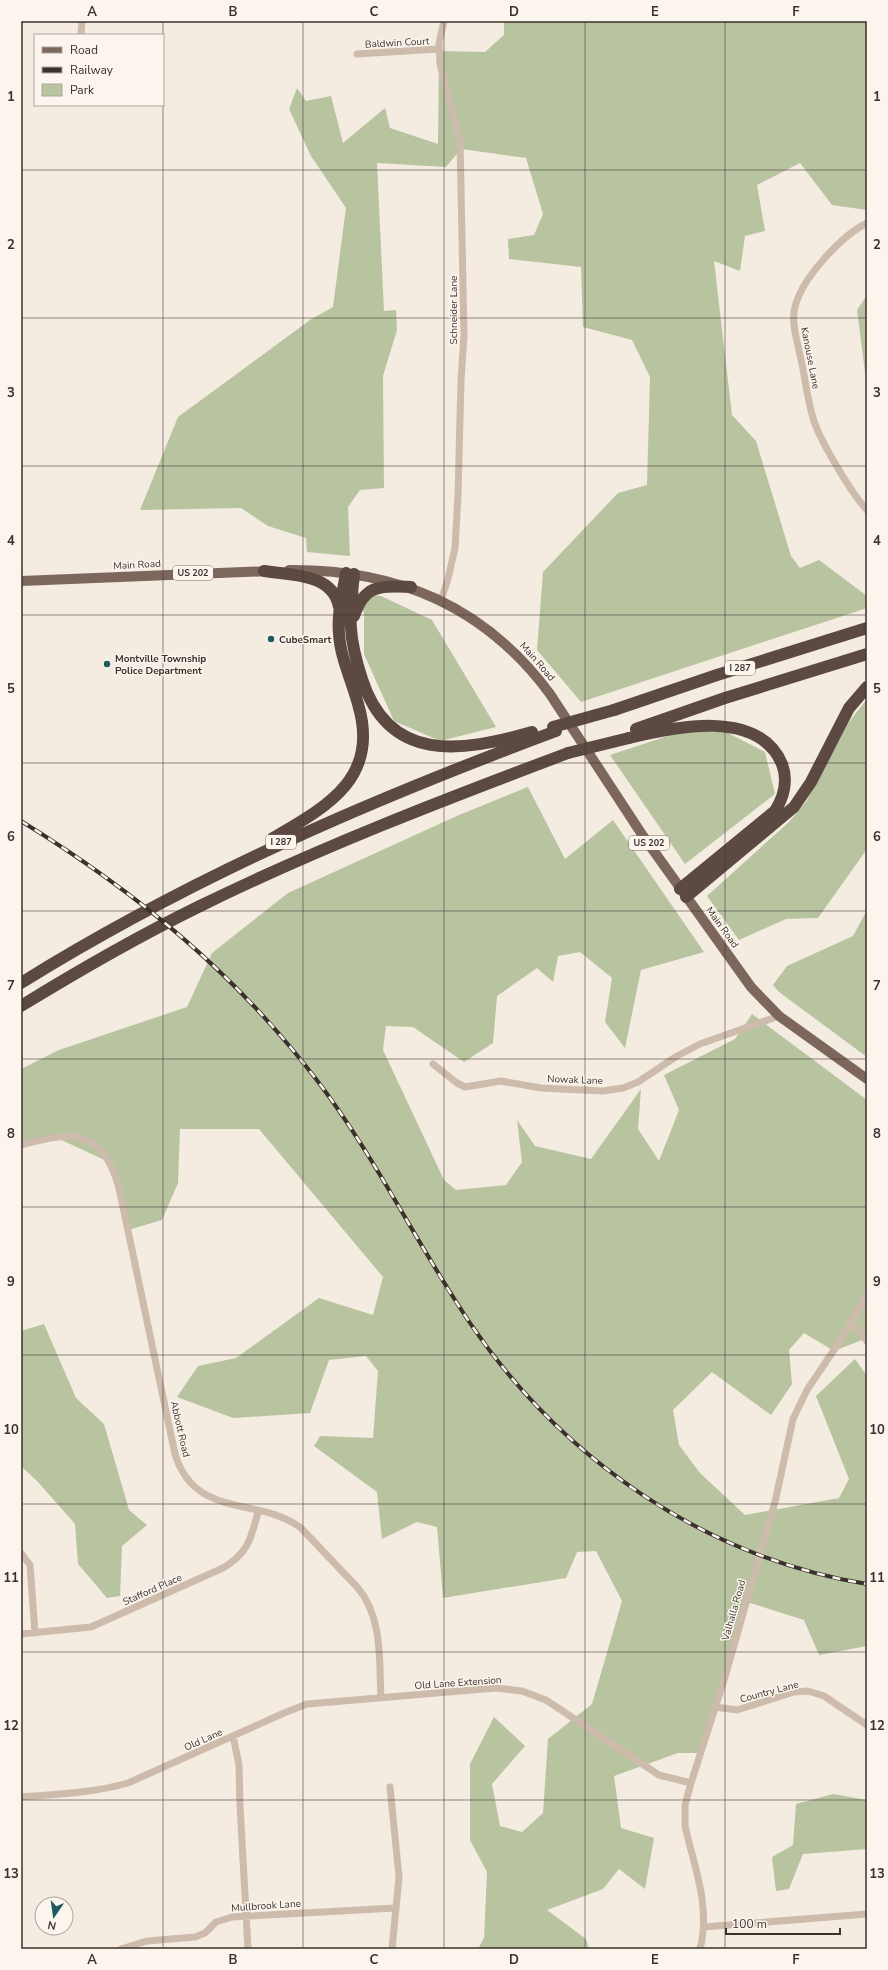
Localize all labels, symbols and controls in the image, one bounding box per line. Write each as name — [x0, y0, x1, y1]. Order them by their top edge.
text: A — [87, 3, 97, 21]
text: B — [229, 3, 238, 21]
text: C — [370, 3, 379, 21]
text: D — [509, 3, 519, 21]
text: E — [651, 3, 659, 21]
text: F — [792, 3, 800, 21]
legend — [34, 34, 164, 106]
street label: Baldwin Court — [364, 34, 430, 52]
text: Road — [70, 42, 98, 58]
text: Railway — [70, 62, 114, 78]
text: Park — [70, 82, 95, 98]
text: 1 — [7, 88, 15, 106]
text: 1 — [873, 88, 881, 106]
text: 2 — [7, 236, 15, 254]
text: 2 — [873, 236, 881, 254]
street label: Schneider Lane — [447, 276, 461, 344]
street label: Kanouse Lane — [797, 326, 823, 390]
text: 3 — [7, 384, 15, 402]
text: 3 — [873, 384, 881, 402]
text: 4 — [7, 532, 15, 550]
text: 4 — [873, 532, 881, 550]
street label: Main Road — [113, 557, 161, 573]
road number: US 202 — [173, 566, 213, 580]
place label: CubeSmart — [279, 633, 332, 647]
marker: CubeSmart — [266, 634, 276, 644]
street label: Main Road — [516, 639, 558, 684]
place label: Montville Township Police Department — [115, 652, 206, 678]
marker: Montville Township Police Department — [102, 659, 112, 669]
road number: I 287 — [725, 661, 755, 675]
text: 5 — [7, 680, 15, 698]
text: 5 — [873, 680, 881, 698]
text: 6 — [7, 828, 15, 846]
text: 6 — [873, 828, 881, 846]
road number: I 287 — [266, 835, 296, 849]
road number: US 202 — [629, 836, 669, 850]
street label: Main Road — [703, 904, 742, 951]
text: 7 — [7, 977, 15, 995]
text: 7 — [873, 977, 881, 995]
street label: Nowak Lane — [547, 1072, 603, 1088]
text: 8 — [7, 1125, 15, 1143]
text: 8 — [873, 1125, 881, 1143]
text: 9 — [7, 1273, 15, 1291]
text: 9 — [873, 1273, 881, 1291]
street label: Abbott Road — [167, 1400, 193, 1459]
text: 10 — [3, 1421, 19, 1439]
text: 10 — [869, 1421, 885, 1439]
text: 11 — [3, 1569, 19, 1587]
text: 11 — [869, 1569, 885, 1587]
street label: Stafford Place — [121, 1571, 184, 1609]
street label: Valhalla Road — [718, 1578, 749, 1643]
street label: Old Lane Extension — [414, 1673, 502, 1693]
street label: Country Lane — [738, 1677, 800, 1707]
text: 12 — [3, 1717, 19, 1735]
text: 12 — [869, 1717, 885, 1735]
street label: Old Lane — [182, 1725, 225, 1755]
text: 13 — [3, 1865, 19, 1883]
text: 13 — [869, 1865, 885, 1883]
north arrow — [34, 1896, 74, 1936]
street label: Mullbrook Lane — [231, 1897, 301, 1915]
scale bar — [726, 1910, 840, 1936]
text: 100 m — [732, 1916, 767, 1932]
text: N — [46, 1917, 58, 1933]
text: A — [87, 1951, 97, 1969]
text: B — [229, 1951, 238, 1969]
text: C — [370, 1951, 379, 1969]
text: D — [509, 1951, 519, 1969]
text: E — [651, 1951, 659, 1969]
text: F — [792, 1951, 800, 1969]

